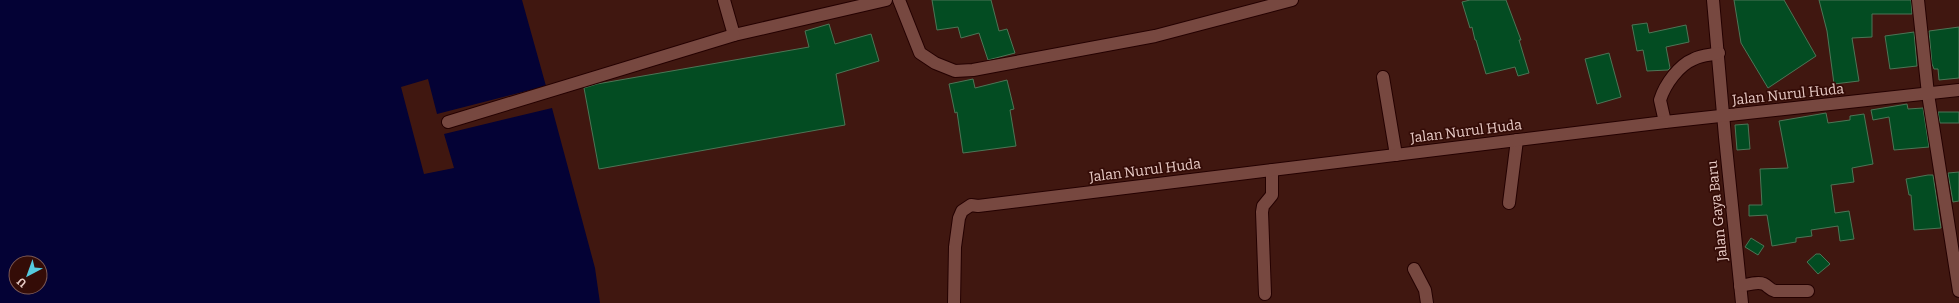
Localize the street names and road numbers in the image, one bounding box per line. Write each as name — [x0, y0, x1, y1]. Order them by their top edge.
street label: Jalan Nurul Huda — [1730, 80, 1845, 109]
street label: Jalan Nurul Huda — [1408, 116, 1523, 147]
street label: Jalan Nurul Huda — [1087, 155, 1202, 186]
street label: Jalan Gaya Baru — [1704, 159, 1731, 263]

